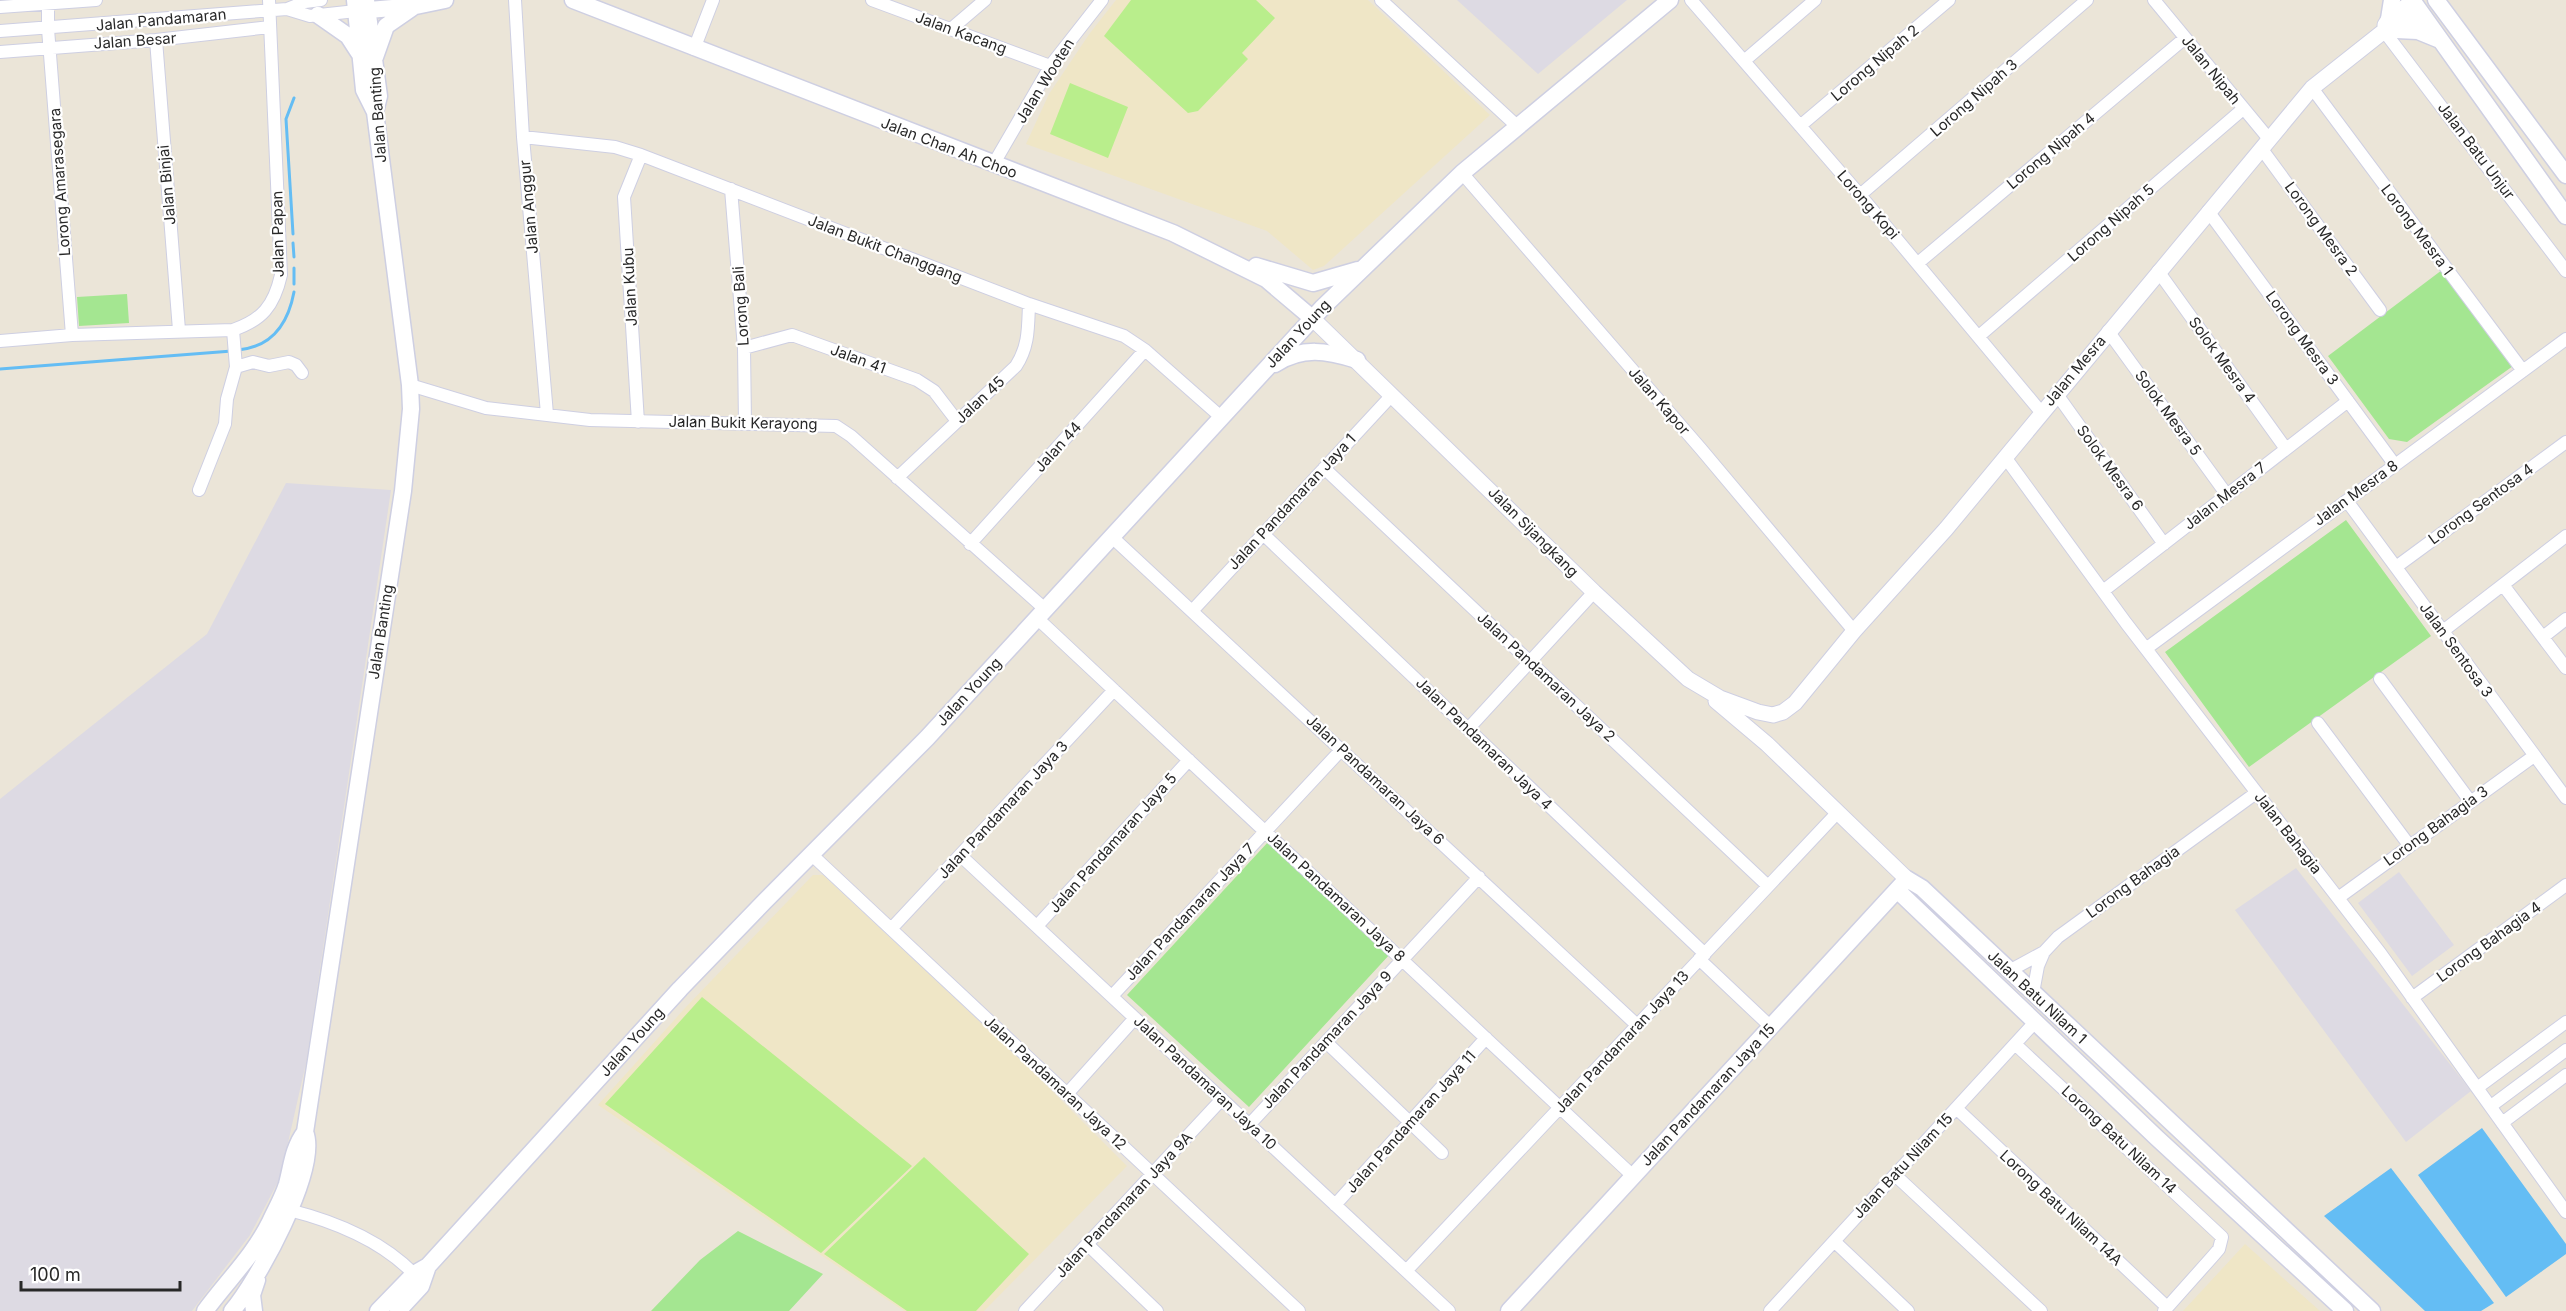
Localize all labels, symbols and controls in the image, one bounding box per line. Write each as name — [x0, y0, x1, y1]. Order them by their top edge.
street label: Jalan Pandamaran — [95, 4, 227, 35]
street label: Jalan Kacang — [913, 7, 1009, 58]
street label: Lorong Nipah 2 — [1827, 20, 1923, 105]
street label: Jalan Besar — [93, 28, 177, 53]
street label: Jalan Nipah — [2178, 31, 2245, 108]
street label: Jalan Wooten — [1011, 35, 1078, 127]
street label: Lorong Nipah 3 — [1926, 55, 2021, 141]
street label: Jalan Banting — [365, 67, 390, 163]
street label: Jalan Batu Unjur — [2434, 98, 2519, 203]
street label: Lorong Amarasegara — [45, 107, 74, 257]
street label: Lorong Nipah 4 — [2003, 108, 2099, 193]
street label: Jalan Chan Ah Choo — [878, 113, 1020, 182]
street label: Jalan Binjai — [154, 144, 179, 226]
street label: Jalan Anggur — [515, 159, 542, 255]
street label: Lorong Kopi — [1833, 166, 1904, 243]
street label: Lorong Mesra 2 — [2281, 178, 2362, 280]
street label: Lorong Nipah 5 — [2063, 180, 2158, 266]
street label: Lorong Mesra 1 — [2377, 181, 2458, 279]
street label: Jalan Papan — [267, 190, 288, 278]
street label: Jalan Bukit Changgang — [805, 210, 965, 287]
street label: Jalan Kubu — [618, 247, 641, 327]
street label: Lorong Bali — [728, 266, 753, 346]
street label: Lorong Mesra 3 — [2262, 287, 2343, 389]
street label: Jalan Young — [1261, 295, 1334, 372]
street label: Solok Mesra 4 — [2185, 313, 2260, 407]
street label: Jalan Mesra — [2040, 331, 2110, 410]
street label: Jalan 41 — [828, 340, 888, 377]
street label: Jalan Kapor — [1625, 363, 1694, 439]
street label: Solok Mesra 5 — [2131, 366, 2206, 459]
street label: Jalan 45 — [951, 372, 1008, 427]
street label: Jalan Bukit Kerayong — [668, 412, 818, 433]
street label: Jalan 44 — [1030, 417, 1085, 476]
street label: Solok Mesra 6 — [2073, 421, 2148, 514]
street label: Jalan Pandamaran Jaya 1 — [1224, 430, 1360, 574]
street label: Jalan Mesra 8 — [2310, 456, 2402, 530]
street label: Jalan Mesra 7 — [2180, 458, 2270, 534]
street label: Lorong Sentosa 4 — [2424, 459, 2537, 548]
street label: Jalan Sijangkang — [1484, 482, 1583, 581]
street label: Jalan Banting — [364, 583, 397, 681]
street label: Jalan Sentosa 3 — [2416, 598, 2497, 701]
street label: Jalan Pandamaran Jaya 2 — [1473, 608, 1619, 746]
street label: Jalan Young — [932, 653, 1005, 730]
street label: Jalan Pandamaran Jaya 4 — [1412, 673, 1557, 814]
street label: Jalan Pandamaran Jaya 6 — [1302, 710, 1449, 849]
street label: Jalan Pandamaran Jaya 3 — [934, 737, 1072, 883]
street label: Jalan Pandamaran Jaya 5 — [1045, 769, 1181, 917]
street label: Lorong Bahagia 3 — [2380, 781, 2492, 870]
street label: Jalan Bahagia — [2250, 788, 2326, 878]
street label: Jalan Pandamaran Jaya 8 — [1263, 828, 1410, 966]
street label: Jalan Pandamaran Jaya 7 — [1121, 839, 1258, 985]
street label: Lorong Bahagia — [2082, 841, 2183, 922]
street label: Lorong Bahagia 4 — [2433, 897, 2545, 986]
street label: Jalan Batu Nilam 1 — [1984, 946, 2091, 1048]
street label: Jalan Pandamaran Jaya 9 — [1257, 966, 1396, 1113]
street label: Jalan Pandamaran Jaya 13 — [1550, 966, 1693, 1117]
street label: Jalan Young — [595, 1003, 668, 1080]
street label: Jalan Pandamaran Jaya 12 — [980, 1011, 1131, 1154]
street label: Jalan Pandamaran Jaya 10 — [1130, 1011, 1281, 1154]
street label: Jalan Pandamaran Jaya 15 — [1636, 1019, 1779, 1170]
street label: Jalan Pandamaran Jaya 11 — [1342, 1046, 1480, 1197]
street label: Lorong Batu Nilam 14 — [2058, 1081, 2181, 1198]
street label: Jalan Batu Nilam 15 — [1849, 1109, 1957, 1223]
street label: Jalan Pandamaran Jaya 9A — [1051, 1128, 1196, 1282]
street label: Lorong Batu Nilam 14A — [1996, 1146, 2127, 1269]
scale bar — [21, 1254, 180, 1292]
text: 100 m — [30, 1264, 81, 1285]

